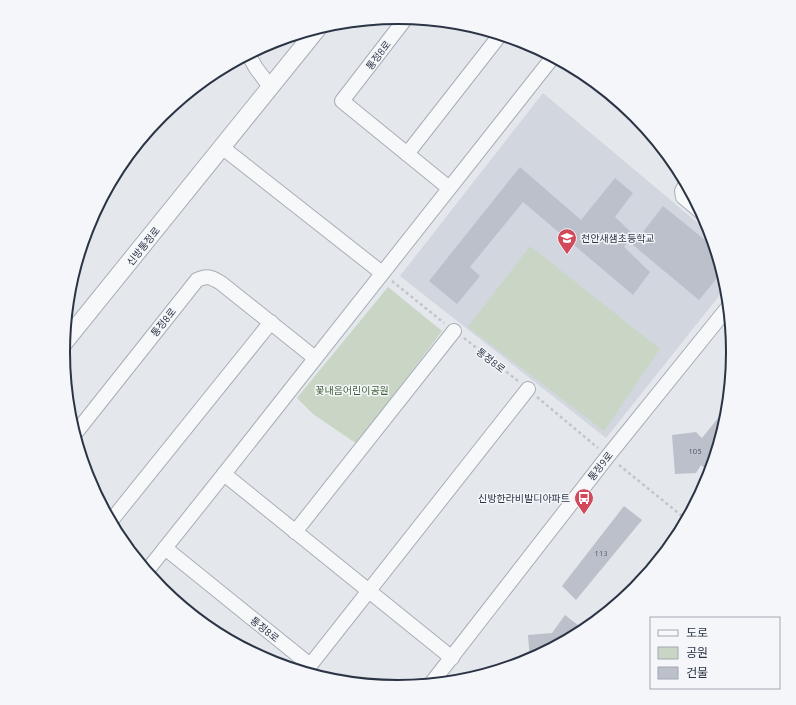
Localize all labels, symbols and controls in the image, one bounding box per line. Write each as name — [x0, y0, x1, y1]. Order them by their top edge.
street label: 통정8로 — [364, 39, 393, 72]
street label: 신방통정로 — [125, 225, 162, 268]
school or university icon: 천안새샘초등학교 — [556, 227, 578, 255]
place label: 천안새샘초등학교 — [581, 233, 655, 244]
street label: 통정8로 — [149, 306, 178, 339]
street label: 통정8로 — [474, 346, 507, 375]
park label: 꽃내음어린이공원 — [315, 385, 389, 396]
house number: 105 — [688, 447, 702, 456]
street label: 통정9로 — [586, 450, 615, 483]
bus stop icon: 신방한라비발디아파트 — [573, 487, 595, 515]
place label: 신방한라비발디아파트 — [478, 493, 570, 504]
house number: 113 — [594, 549, 608, 558]
street label: 통정8로 — [248, 615, 281, 644]
legend — [650, 617, 780, 689]
text: 도로 — [686, 626, 708, 639]
text: 공원 — [686, 646, 708, 659]
text: 건물 — [686, 666, 708, 679]

